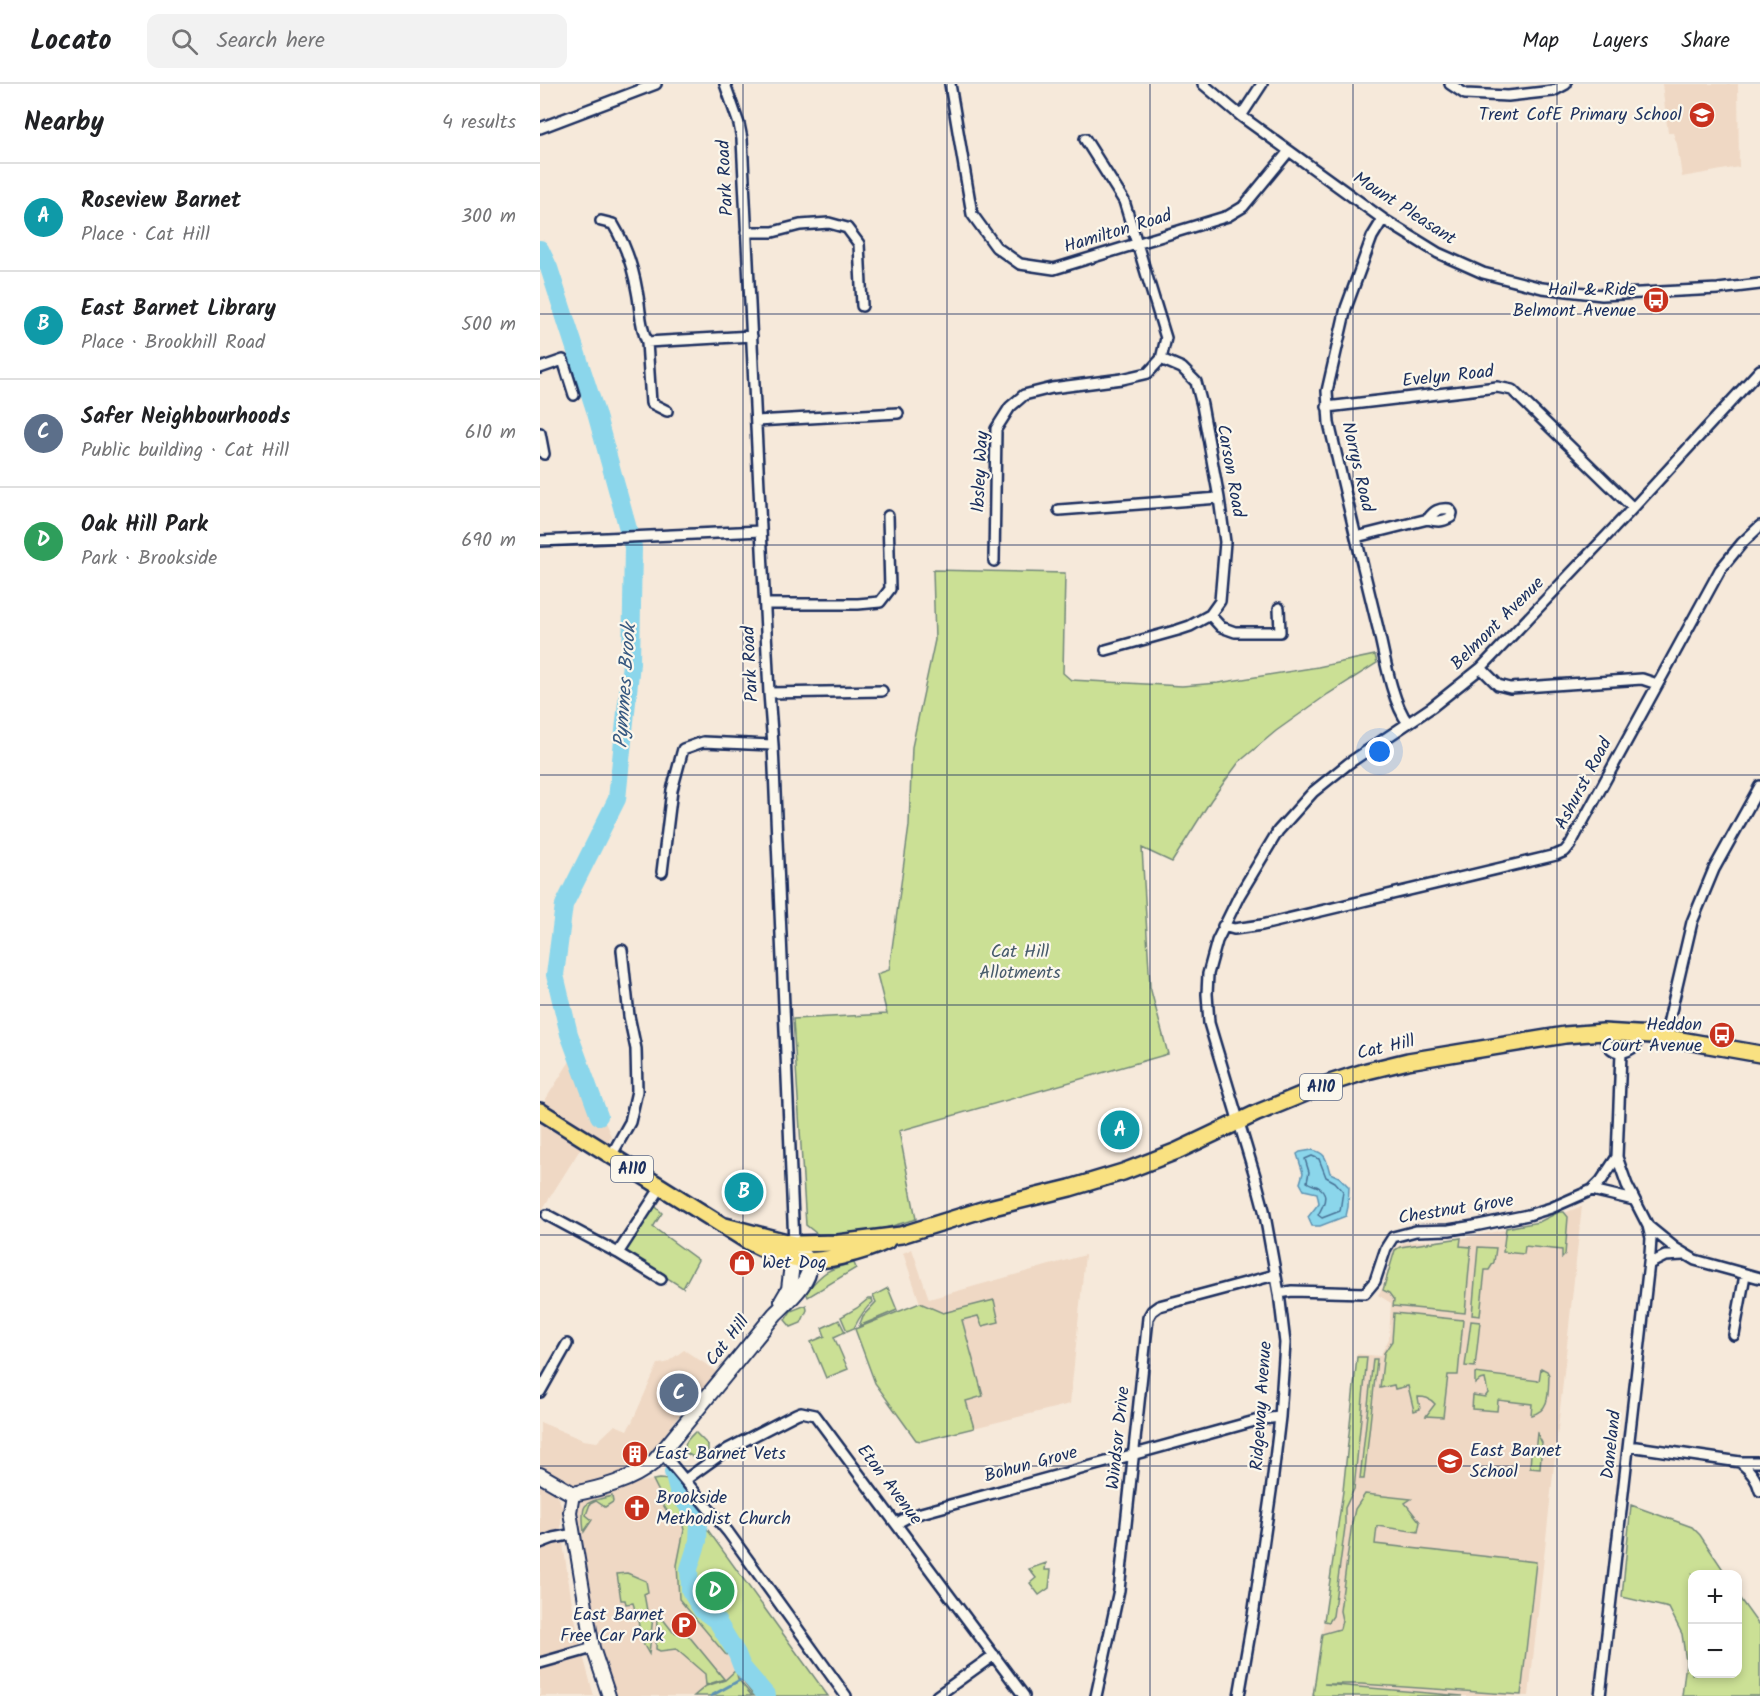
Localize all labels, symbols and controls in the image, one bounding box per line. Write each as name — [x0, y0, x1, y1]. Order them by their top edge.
search box — [147, 14, 567, 68]
text: Locato — [30, 19, 111, 64]
text: Search here — [216, 24, 325, 59]
icon: search — [168, 25, 201, 58]
text: Map — [1522, 25, 1559, 58]
text: Layers — [1592, 25, 1648, 58]
text: Share — [1681, 25, 1730, 58]
school or university icon: Trent CofE Primary School — [1687, 100, 1717, 130]
place label: Trent CofE Primary School — [1479, 101, 1683, 130]
text: Nearby — [24, 102, 104, 144]
text: 4 results — [442, 107, 516, 139]
street label: Park Road — [709, 138, 742, 217]
street label: Mount Pleasant — [1347, 165, 1462, 254]
text: Roseview Barnet — [81, 184, 241, 219]
text: A — [37, 201, 50, 233]
text: 300 m — [461, 201, 516, 233]
street label: Hamilton Road — [1060, 202, 1177, 262]
text: Place · Cat Hill — [81, 219, 210, 251]
place label: Hail & Ride Belmont Avenue — [1513, 276, 1636, 326]
bus stop icon: Hail & Ride Belmont Avenue — [1641, 285, 1671, 315]
text: East Barnet Library — [81, 292, 276, 327]
text: B — [37, 309, 50, 341]
text: 500 m — [461, 309, 516, 341]
text: Place · Brookhill Road — [81, 327, 265, 359]
street label: Evelyn Road — [1401, 358, 1496, 396]
text: Safer Neighbourhoods — [81, 400, 290, 435]
text: C — [37, 417, 50, 449]
text: 610 m — [465, 417, 516, 449]
street label: Norrys Road — [1333, 419, 1382, 516]
street label: Carson Road — [1208, 422, 1253, 521]
street label: Ibsley Way — [964, 430, 998, 514]
text: Public building · Cat Hill — [81, 435, 289, 467]
text: Oak Hill Park — [81, 508, 207, 543]
text: D — [37, 525, 50, 557]
text: 690 m — [461, 525, 516, 557]
text: Park · Brookside — [81, 543, 217, 575]
street label: Belmont Avenue — [1444, 570, 1552, 678]
water label: Pymmes Brook — [606, 620, 646, 749]
street label: Park Road — [734, 624, 767, 703]
street label: Ashurst Road — [1548, 732, 1621, 835]
your location — [1365, 737, 1394, 766]
park label: Cat Hill Allotments — [979, 938, 1061, 988]
place label: Heddon Court Avenue — [1601, 1011, 1702, 1061]
bus stop icon: Heddon Court Avenue — [1707, 1020, 1737, 1050]
street label: Cat Hill — [1354, 1027, 1418, 1069]
road number: A110 — [1300, 1074, 1342, 1100]
pin: A — [1100, 1108, 1140, 1152]
road number: A110 — [611, 1156, 653, 1182]
pin: B — [724, 1170, 764, 1214]
street label: Chestnut Grove — [1396, 1187, 1516, 1233]
shop icon: Wet Dog — [727, 1248, 757, 1278]
place label: Wet Dog — [762, 1249, 827, 1278]
street label: Cat Hill — [699, 1309, 758, 1373]
street label: Ridgeway Avenue — [1243, 1340, 1281, 1472]
pin: C — [660, 1370, 698, 1416]
street label: Windsor Drive — [1099, 1385, 1139, 1491]
street label: Daneland — [1594, 1408, 1630, 1481]
place label: East Barnet School — [1470, 1437, 1562, 1487]
street label: Eton Avenue — [849, 1438, 929, 1532]
building icon: East Barnet Vets — [620, 1439, 650, 1469]
street label: Bohun Grove — [981, 1439, 1081, 1491]
place label: East Barnet Vets — [655, 1440, 786, 1469]
school or university icon: East Barnet School — [1435, 1446, 1465, 1476]
place label: Brookside Methodist Church — [656, 1484, 791, 1534]
church icon: Brookside Methodist Church — [622, 1493, 652, 1523]
pin: D — [696, 1568, 735, 1614]
map controls — [1688, 1570, 1742, 1678]
button: + — [1688, 1570, 1742, 1624]
place label: East Barnet Free Car Park — [560, 1601, 665, 1651]
parking icon: East Barnet Free Car Park — [669, 1610, 699, 1640]
button: − — [1688, 1624, 1742, 1678]

